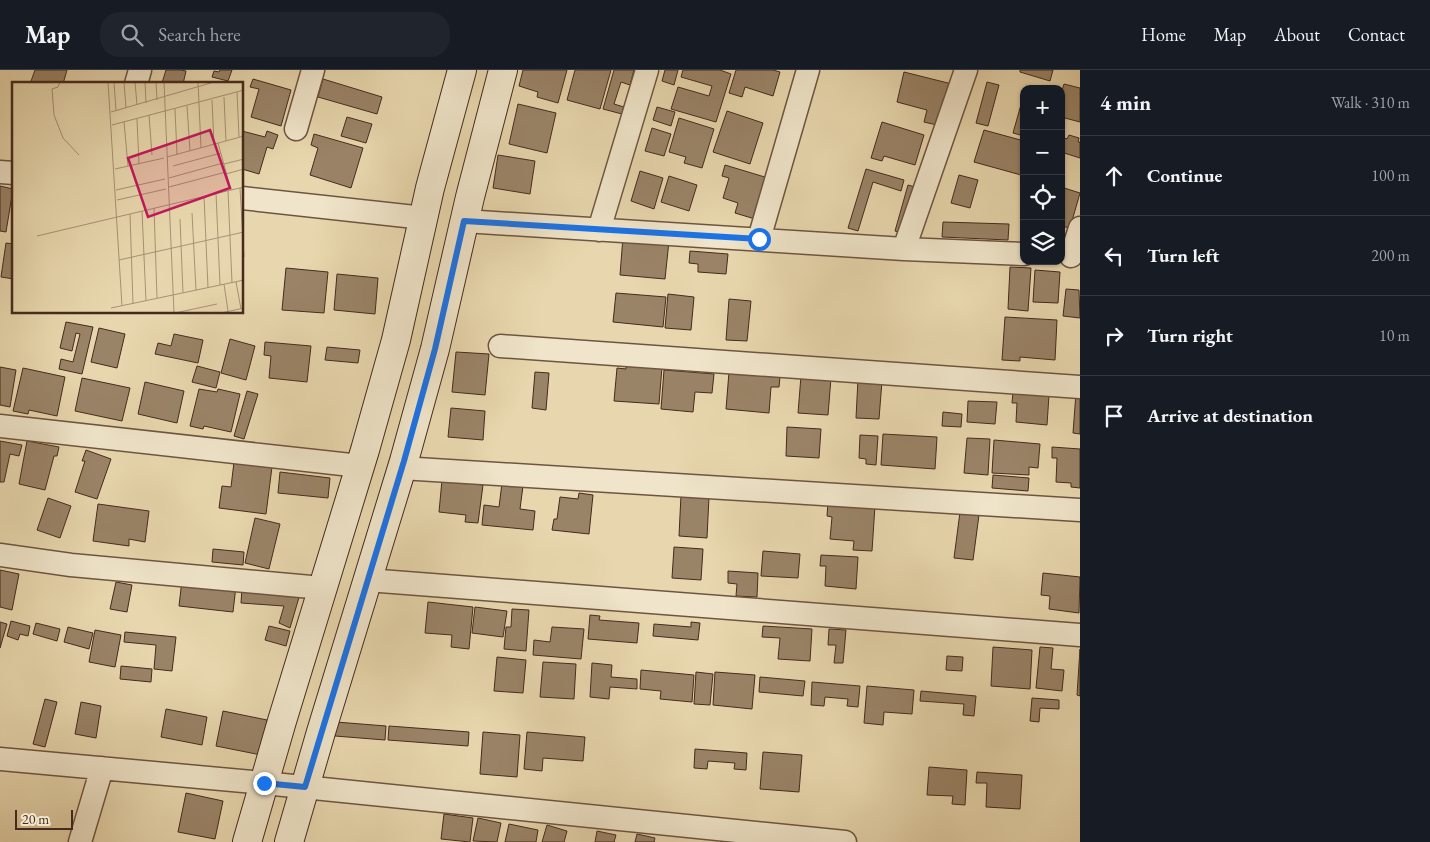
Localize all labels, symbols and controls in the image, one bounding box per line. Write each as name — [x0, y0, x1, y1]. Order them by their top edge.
search box — [100, 12, 450, 57]
text: Map — [25, 19, 70, 50]
icon: search — [118, 21, 146, 49]
text: Search here — [158, 22, 241, 47]
text: Home — [1141, 23, 1186, 46]
text: Map — [1214, 23, 1246, 46]
text: About — [1274, 23, 1320, 46]
text: Contact — [1348, 23, 1405, 46]
inset map — [12, 82, 244, 314]
map controls — [1020, 85, 1065, 265]
button: + — [1020, 85, 1065, 130]
text: 4 min — [1100, 89, 1151, 116]
text: Walk · 310 m — [1331, 92, 1410, 113]
button: − — [1020, 130, 1065, 175]
icon: ahead — [1100, 162, 1128, 190]
text: Continue — [1147, 163, 1222, 188]
text: 100 m — [1371, 165, 1410, 186]
button: locate — [1020, 175, 1065, 220]
button: layers — [1020, 220, 1065, 265]
route start — [748, 228, 771, 251]
icon: left — [1100, 242, 1128, 270]
text: Turn left — [1147, 243, 1219, 268]
text: 200 m — [1371, 245, 1410, 266]
icon: right — [1100, 322, 1128, 350]
text: Turn right — [1147, 323, 1233, 348]
text: 10 m — [1379, 325, 1410, 346]
icon: arrive — [1100, 402, 1128, 430]
text: Arrive at destination — [1147, 403, 1313, 428]
route end — [253, 772, 276, 795]
scale bar — [15, 807, 72, 830]
text: 20 m — [22, 810, 49, 828]

